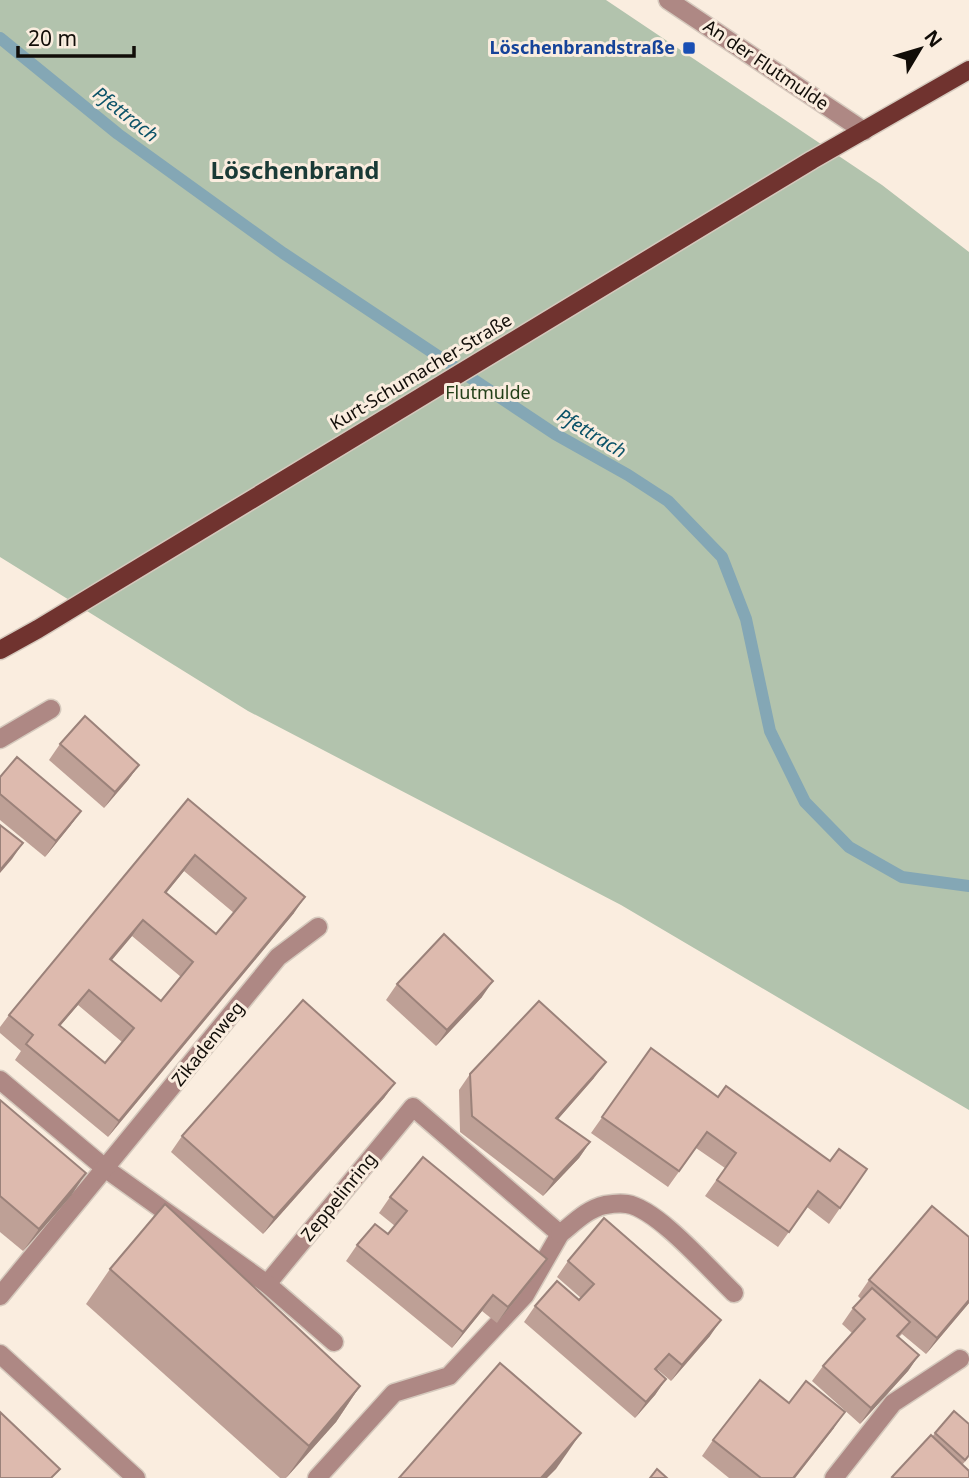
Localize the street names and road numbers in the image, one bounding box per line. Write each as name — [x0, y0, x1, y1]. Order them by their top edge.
street label: An der Flutmulde — [699, 13, 834, 115]
street label: Kurt-Schumacher-Straße — [325, 307, 516, 435]
street label: Zikadenweg — [166, 996, 249, 1091]
street label: Zeppelinring — [295, 1147, 381, 1246]

